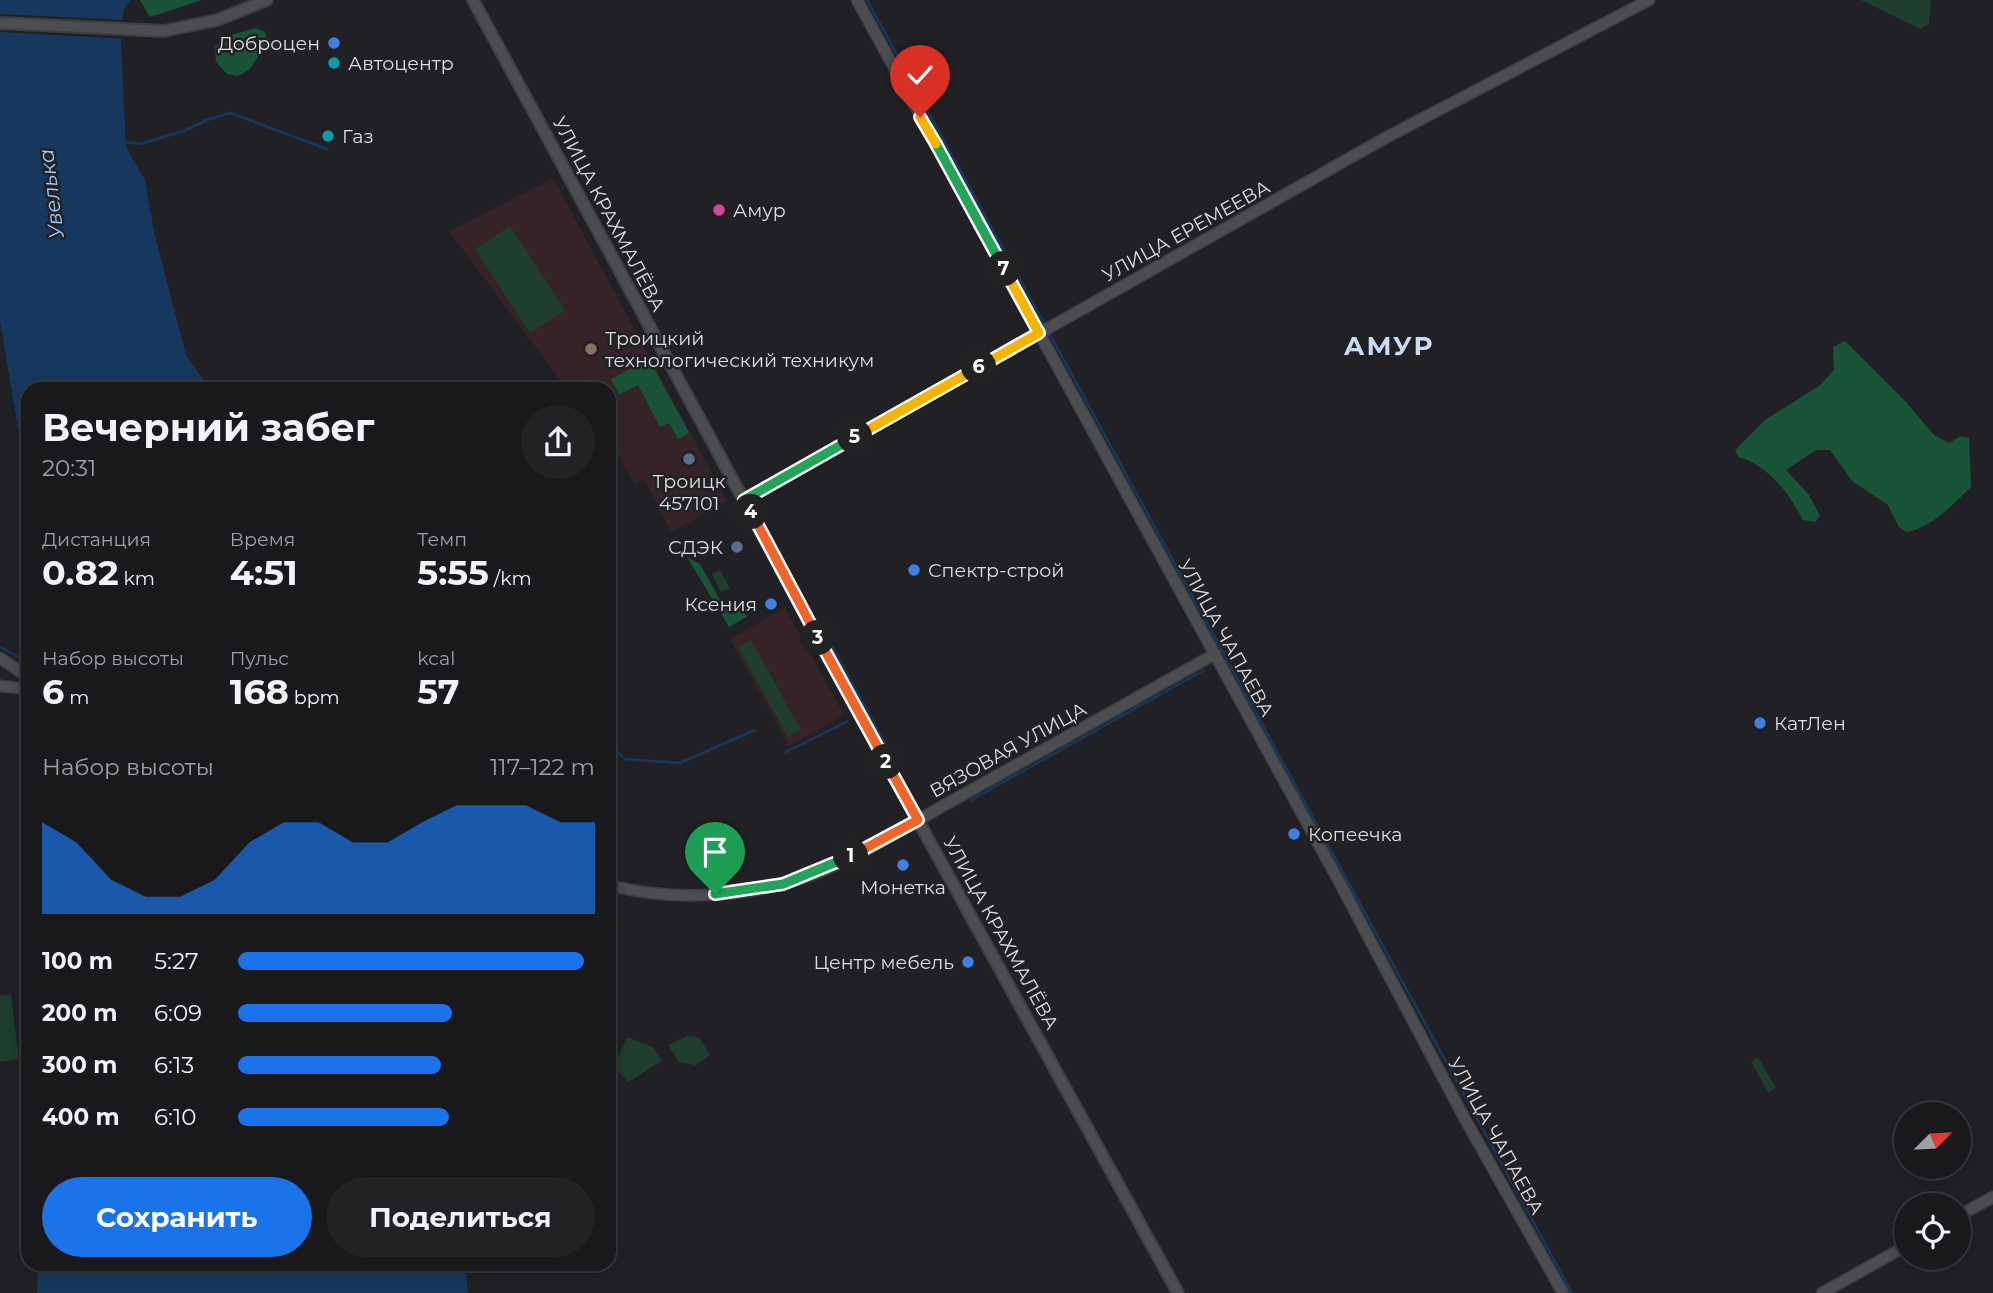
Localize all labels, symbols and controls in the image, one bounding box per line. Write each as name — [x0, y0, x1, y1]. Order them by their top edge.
place label: Доброцен — [218, 32, 320, 55]
marker: Доброцен — [326, 35, 342, 51]
pin — [890, 45, 950, 117]
place label: Автоцентр — [348, 52, 454, 75]
marker: Автоцентр — [326, 55, 342, 71]
icon: check — [901, 56, 939, 94]
street label: УЛИЦА КРАХМАЛЁВА — [548, 113, 670, 315]
place label: Газ — [342, 125, 374, 148]
marker: Газ — [320, 128, 336, 144]
water label: Увелька — [33, 148, 69, 240]
street label: УЛИЦА ЕРЕМЕЕВА — [1098, 175, 1274, 287]
place label: Амур — [733, 199, 786, 222]
marker: Амур — [711, 202, 727, 218]
pin: 7 — [986, 252, 1021, 286]
text: 7 — [998, 257, 1009, 280]
place label: Троицкий технологический техникум — [605, 327, 874, 372]
district label: АМУР — [1344, 330, 1434, 362]
marker: Троицкий технологический техникум — [583, 341, 599, 357]
pin: 6 — [962, 350, 996, 384]
text: 6 — [972, 355, 985, 378]
text: Вечерний забег — [42, 404, 375, 451]
button: share — [521, 405, 595, 479]
pin: 5 — [838, 420, 872, 454]
text: 5 — [849, 425, 860, 448]
marker: Троицк 457101 — [681, 451, 697, 467]
text: 20:31 — [42, 454, 96, 482]
place label: Троицк 457101 — [652, 470, 726, 515]
pin: 4 — [734, 494, 768, 530]
text: 4 — [744, 500, 757, 523]
text: Дистанция — [42, 528, 151, 551]
text: Время — [230, 528, 295, 551]
text: Темп — [417, 528, 467, 551]
place label: СДЭК — [668, 536, 723, 559]
marker: СДЭК — [729, 539, 745, 555]
text: 0.82 — [42, 551, 119, 594]
text: 4:51 — [230, 551, 298, 594]
text: 5:55 — [417, 551, 489, 594]
street label: УЛИЦА ЧАПАЕВА — [1173, 555, 1279, 721]
place label: Спектр-строй — [928, 559, 1064, 582]
marker: Спектр-строй — [906, 562, 922, 578]
text: km — [119, 567, 155, 590]
text: /km — [489, 567, 532, 590]
place label: Ксения — [685, 593, 757, 616]
marker: Ксения — [763, 596, 779, 612]
pin: 3 — [800, 620, 836, 656]
text: 3 — [812, 626, 823, 649]
text: Набор высоты — [42, 647, 184, 670]
text: Пульс — [230, 647, 289, 670]
text: kcal — [417, 647, 455, 670]
text: 6 — [42, 670, 64, 713]
text: 168 — [230, 670, 289, 713]
text: 57 — [417, 670, 459, 713]
text: m — [64, 686, 89, 709]
text: bpm — [289, 686, 340, 709]
street label: ВЯЗОВАЯ УЛИЦА — [926, 697, 1090, 803]
place label: КатЛен — [1774, 712, 1846, 735]
marker: КатЛен — [1752, 715, 1768, 731]
pin: 2 — [868, 744, 903, 780]
text: 2 — [880, 750, 891, 773]
text: Набор высоты — [42, 753, 214, 781]
text: 117–122 m — [490, 753, 595, 781]
pin — [685, 822, 745, 894]
place label: Копеечка — [1308, 823, 1402, 846]
marker: Копеечка — [1286, 826, 1302, 842]
street label: УЛИЦА КРАХМАЛЁВА — [938, 832, 1064, 1034]
icon: arrive — [696, 833, 734, 871]
pin: 1 — [834, 838, 868, 874]
text: 1 — [847, 844, 854, 867]
marker: Монетка — [895, 857, 911, 873]
place label: Монетка — [860, 876, 946, 899]
text: 100 m — [42, 947, 113, 975]
text: 5:27 — [154, 947, 198, 975]
place label: Центр мебель — [813, 951, 954, 974]
marker: Центр мебель — [960, 954, 976, 970]
text: 200 m — [42, 999, 117, 1027]
text: 6:09 — [154, 999, 202, 1027]
text: 300 m — [42, 1051, 118, 1079]
text: 6:13 — [154, 1051, 194, 1079]
street label: УЛИЦА ЧАПАЕВА — [1443, 1053, 1549, 1219]
north arrow — [1894, 1102, 1970, 1180]
map controls — [1894, 1102, 1971, 1270]
text: 400 m — [42, 1103, 120, 1131]
text: 6:10 — [154, 1103, 196, 1131]
button: Сохранить — [42, 1177, 312, 1257]
button: Поделиться — [326, 1177, 595, 1257]
button: locate — [1894, 1193, 1971, 1270]

